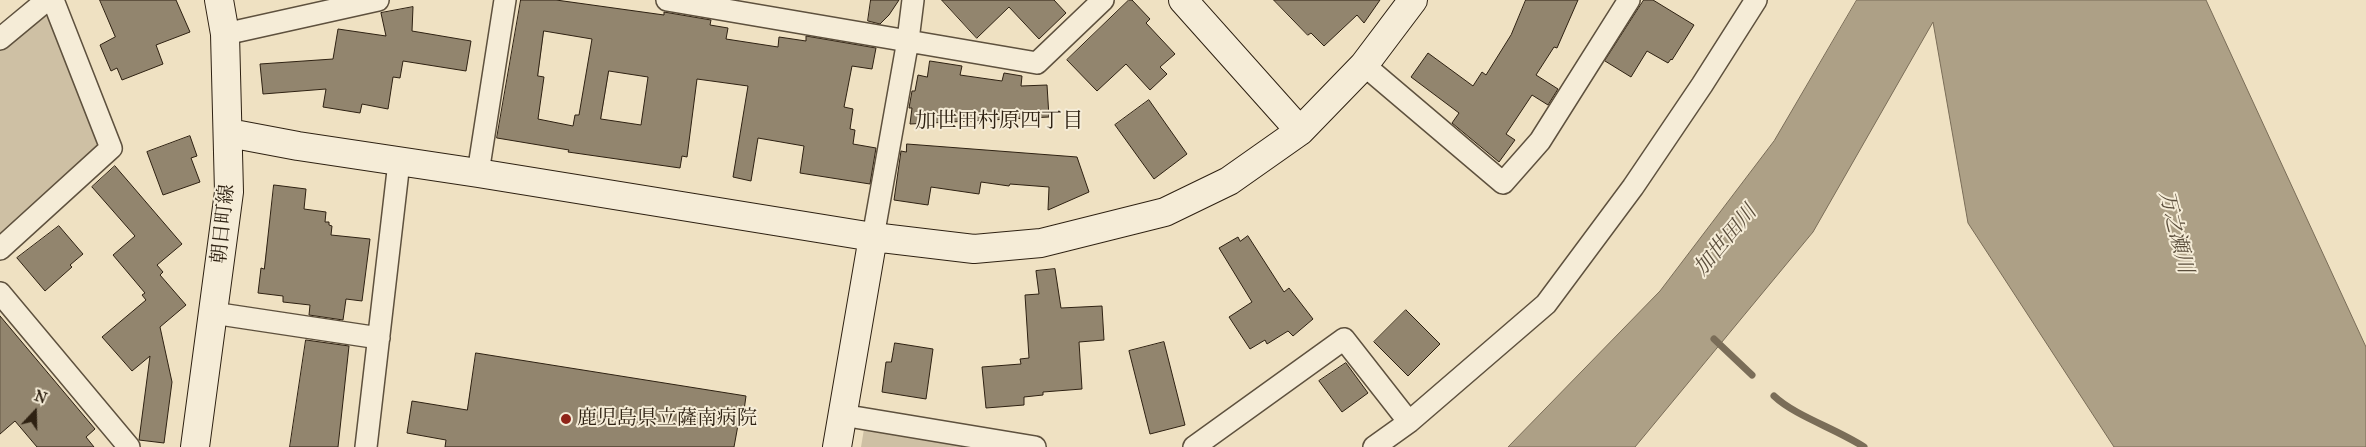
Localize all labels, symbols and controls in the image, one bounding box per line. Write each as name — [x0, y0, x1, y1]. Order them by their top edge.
district label: 加世田村原四丁目 — [915, 109, 1083, 135]
street label: 朝日町線 — [208, 183, 240, 265]
water label: 万之瀬川 — [2153, 188, 2197, 276]
water label: 加世田川 — [1689, 201, 1763, 281]
north arrow — [10, 387, 60, 437]
text: N — [32, 387, 49, 408]
place label: 鹿児島県立薩南病院 — [577, 407, 757, 431]
marker: 鹿児島県立薩南病院 — [559, 412, 573, 426]

